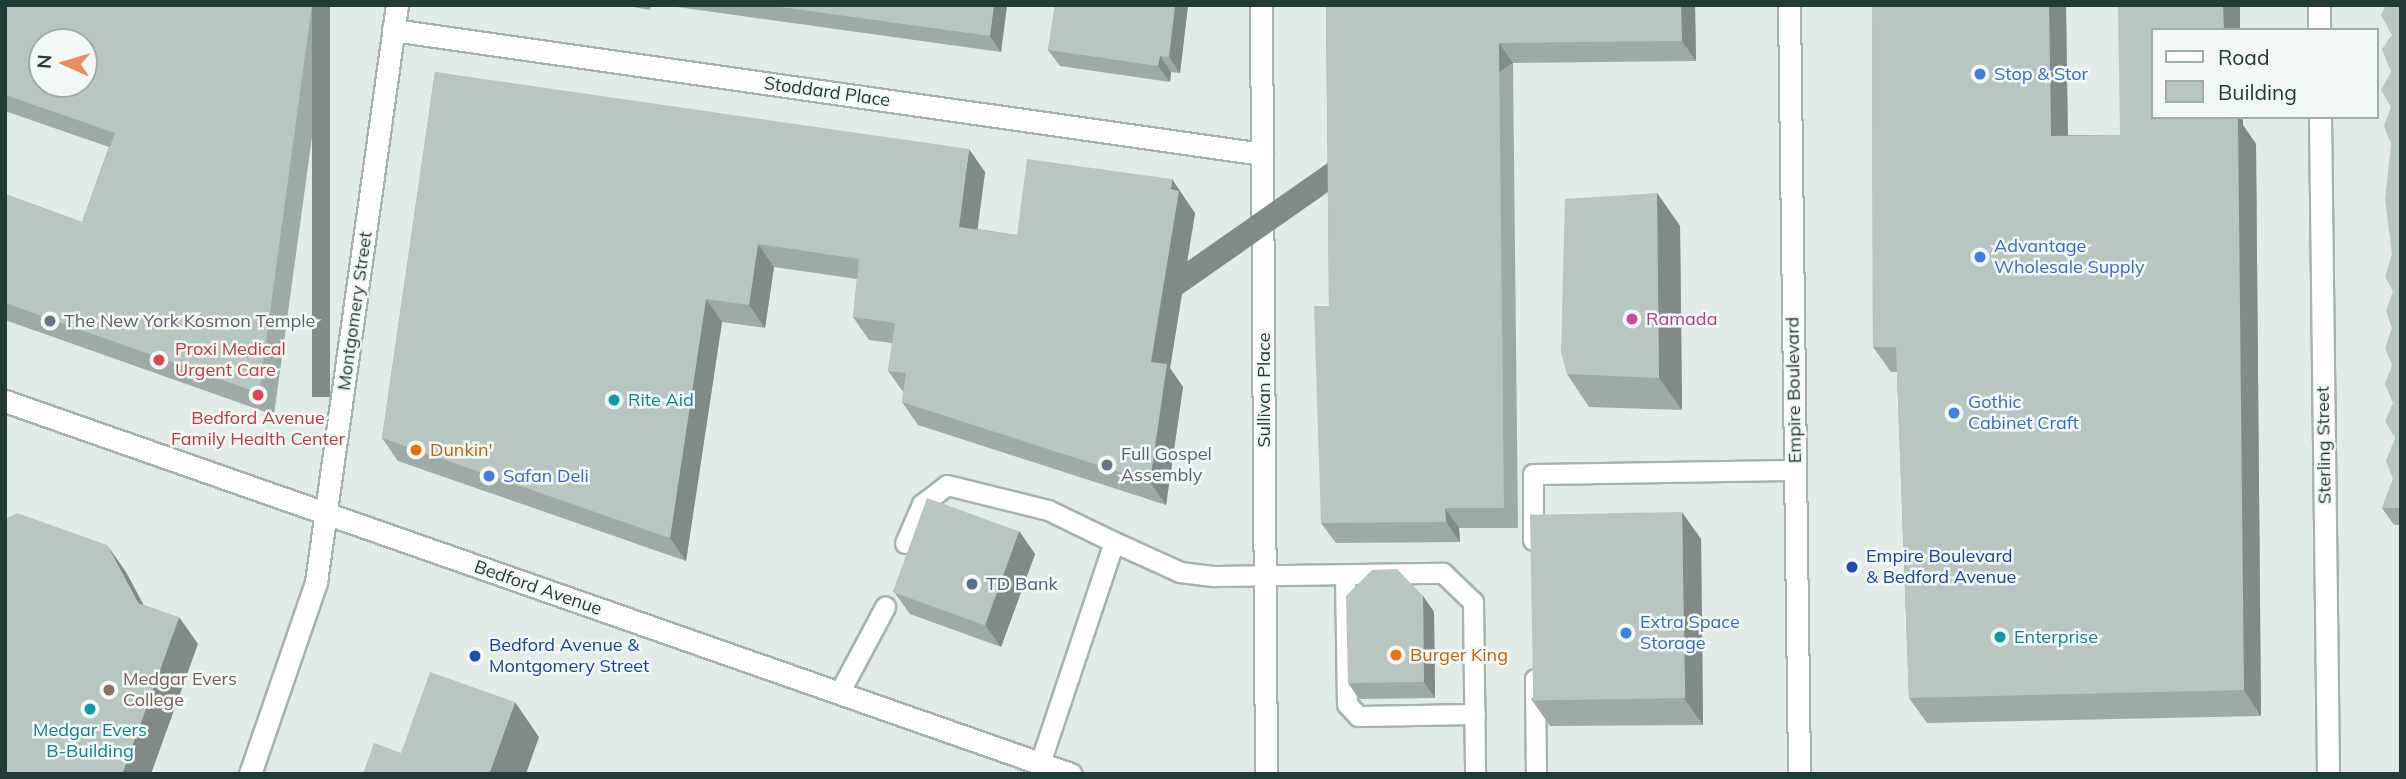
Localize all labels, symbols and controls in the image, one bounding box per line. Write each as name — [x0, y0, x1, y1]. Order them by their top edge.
north arrow — [28, 28, 98, 98]
legend — [2150, 28, 2378, 119]
text: Road — [2218, 44, 2269, 70]
text: N — [32, 54, 57, 70]
place label: Stop & Stor — [1994, 63, 2088, 85]
marker: Stop & Stor — [1972, 66, 1988, 82]
street label: Stoddard Place — [762, 72, 892, 112]
text: Building — [2218, 79, 2297, 105]
street label: Montgomery Street — [333, 230, 377, 392]
place label: Advantage Wholesale Supply — [1994, 236, 2144, 278]
marker: Advantage Wholesale Supply — [1972, 249, 1988, 265]
place label: Ramada — [1646, 308, 1717, 330]
place label: The New York Kosmon Temple — [64, 310, 315, 332]
marker: Ramada — [1624, 311, 1640, 327]
marker: The New York Kosmon Temple — [42, 313, 58, 329]
street label: Empire Boulevard — [1782, 317, 1806, 463]
street label: Sullivan Place — [1253, 332, 1275, 448]
place label: Proxi Medical Urgent Care — [175, 339, 286, 382]
marker: Proxi Medical Urgent Care — [149, 350, 169, 370]
marker: Bedford Avenue Family Health Center — [248, 385, 268, 405]
street label: Sterling Street — [2312, 386, 2336, 504]
place label: Rite Aid — [628, 389, 694, 411]
marker: Rite Aid — [606, 392, 622, 408]
place label: Gothic Cabinet Craft — [1968, 392, 2079, 434]
marker: Gothic Cabinet Craft — [1946, 405, 1962, 421]
place label: Bedford Avenue Family Health Center — [171, 408, 345, 450]
place label: Dunkin' — [430, 439, 492, 461]
marker: Dunkin' — [408, 442, 424, 458]
place label: Full Gospel Assembly — [1121, 444, 1212, 486]
marker: Full Gospel Assembly — [1099, 457, 1115, 473]
place label: Safan Deli — [503, 465, 589, 487]
marker: Safan Deli — [481, 468, 497, 484]
place label: Empire Boulevard & Bedford Avenue — [1866, 546, 2016, 588]
street label: Bedford Avenue — [471, 556, 605, 620]
marker: Empire Boulevard & Bedford Avenue — [1844, 559, 1860, 575]
place label: TD Bank — [986, 573, 1058, 595]
marker: TD Bank — [964, 576, 980, 592]
place label: Extra Space Storage — [1640, 612, 1740, 654]
marker: Extra Space Storage — [1618, 625, 1634, 641]
place label: Enterprise — [2014, 626, 2098, 648]
marker: Enterprise — [1992, 629, 2008, 645]
place label: Bedford Avenue & Montgomery Street — [489, 635, 649, 678]
place label: Burger King — [1410, 644, 1508, 666]
marker: Burger King — [1388, 647, 1404, 663]
marker: Bedford Avenue & Montgomery Street — [467, 648, 483, 664]
place label: Medgar Evers College — [123, 669, 237, 712]
marker: Medgar Evers College — [101, 682, 117, 698]
marker: Medgar Evers B-Building — [82, 701, 98, 717]
place label: Medgar Evers B-Building — [33, 720, 147, 762]

